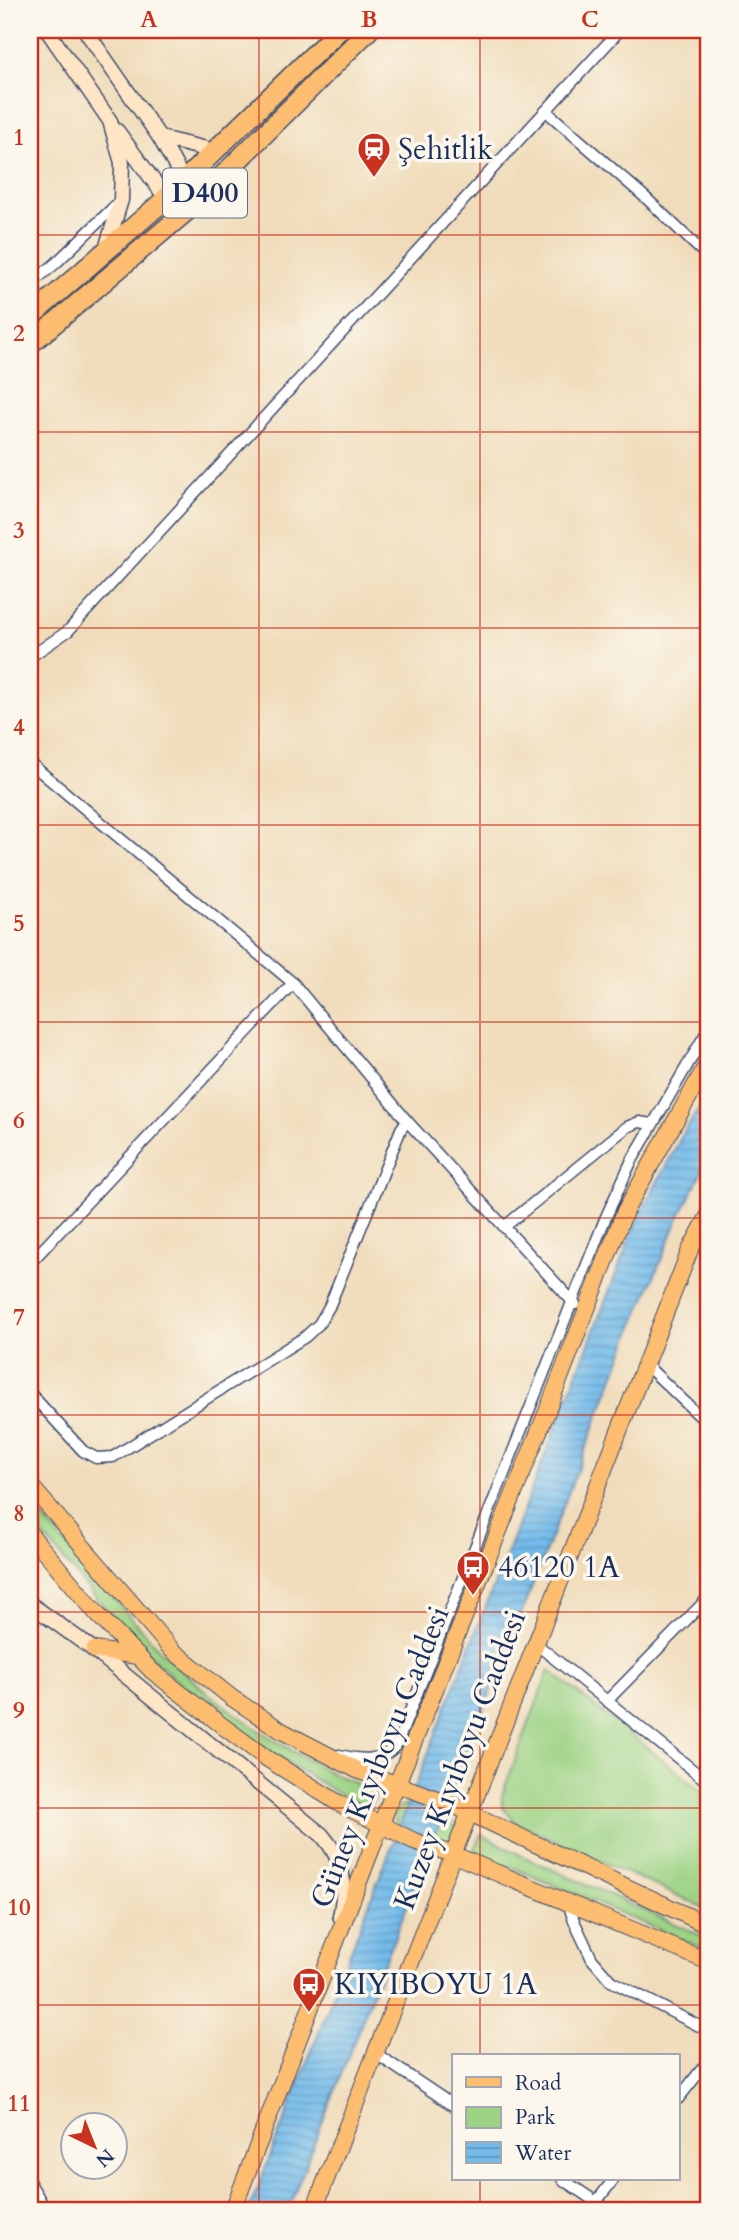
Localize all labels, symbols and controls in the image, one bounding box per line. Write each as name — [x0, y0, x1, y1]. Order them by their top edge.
text: A — [140, 4, 158, 35]
text: B — [361, 4, 377, 35]
text: C — [581, 4, 599, 35]
text: 1 — [13, 122, 25, 153]
place label: Şehitlik — [398, 129, 493, 170]
station icon: Şehitlik — [355, 130, 393, 179]
road number: D400 — [163, 168, 247, 218]
text: 2 — [13, 318, 25, 349]
text: 3 — [13, 515, 25, 546]
text: 4 — [13, 712, 25, 743]
text: 5 — [13, 908, 25, 939]
text: 6 — [13, 1105, 25, 1136]
text: 7 — [13, 1302, 25, 1333]
text: 8 — [13, 1498, 25, 1529]
place label: 46120 1A — [498, 1547, 620, 1588]
bus stop icon: 46120 1A — [454, 1548, 492, 1597]
street label: Güney Kıyıboyu Caddesi — [301, 1600, 459, 1914]
street label: Kuzey Kıyıboyu Caddesi — [384, 1604, 536, 1916]
text: 9 — [13, 1695, 25, 1726]
text: 10 — [7, 1892, 31, 1923]
place label: KIYIBOYU 1A — [334, 1964, 538, 2005]
bus stop icon: KIYIBOYU 1A — [290, 1965, 328, 2014]
legend — [452, 2054, 680, 2180]
text: Road — [515, 2069, 561, 2098]
text: 11 — [7, 2088, 31, 2119]
text: Park — [515, 2103, 556, 2132]
north arrow — [60, 2110, 130, 2180]
text: Water — [514, 2139, 571, 2168]
text: N — [90, 2143, 120, 2173]

